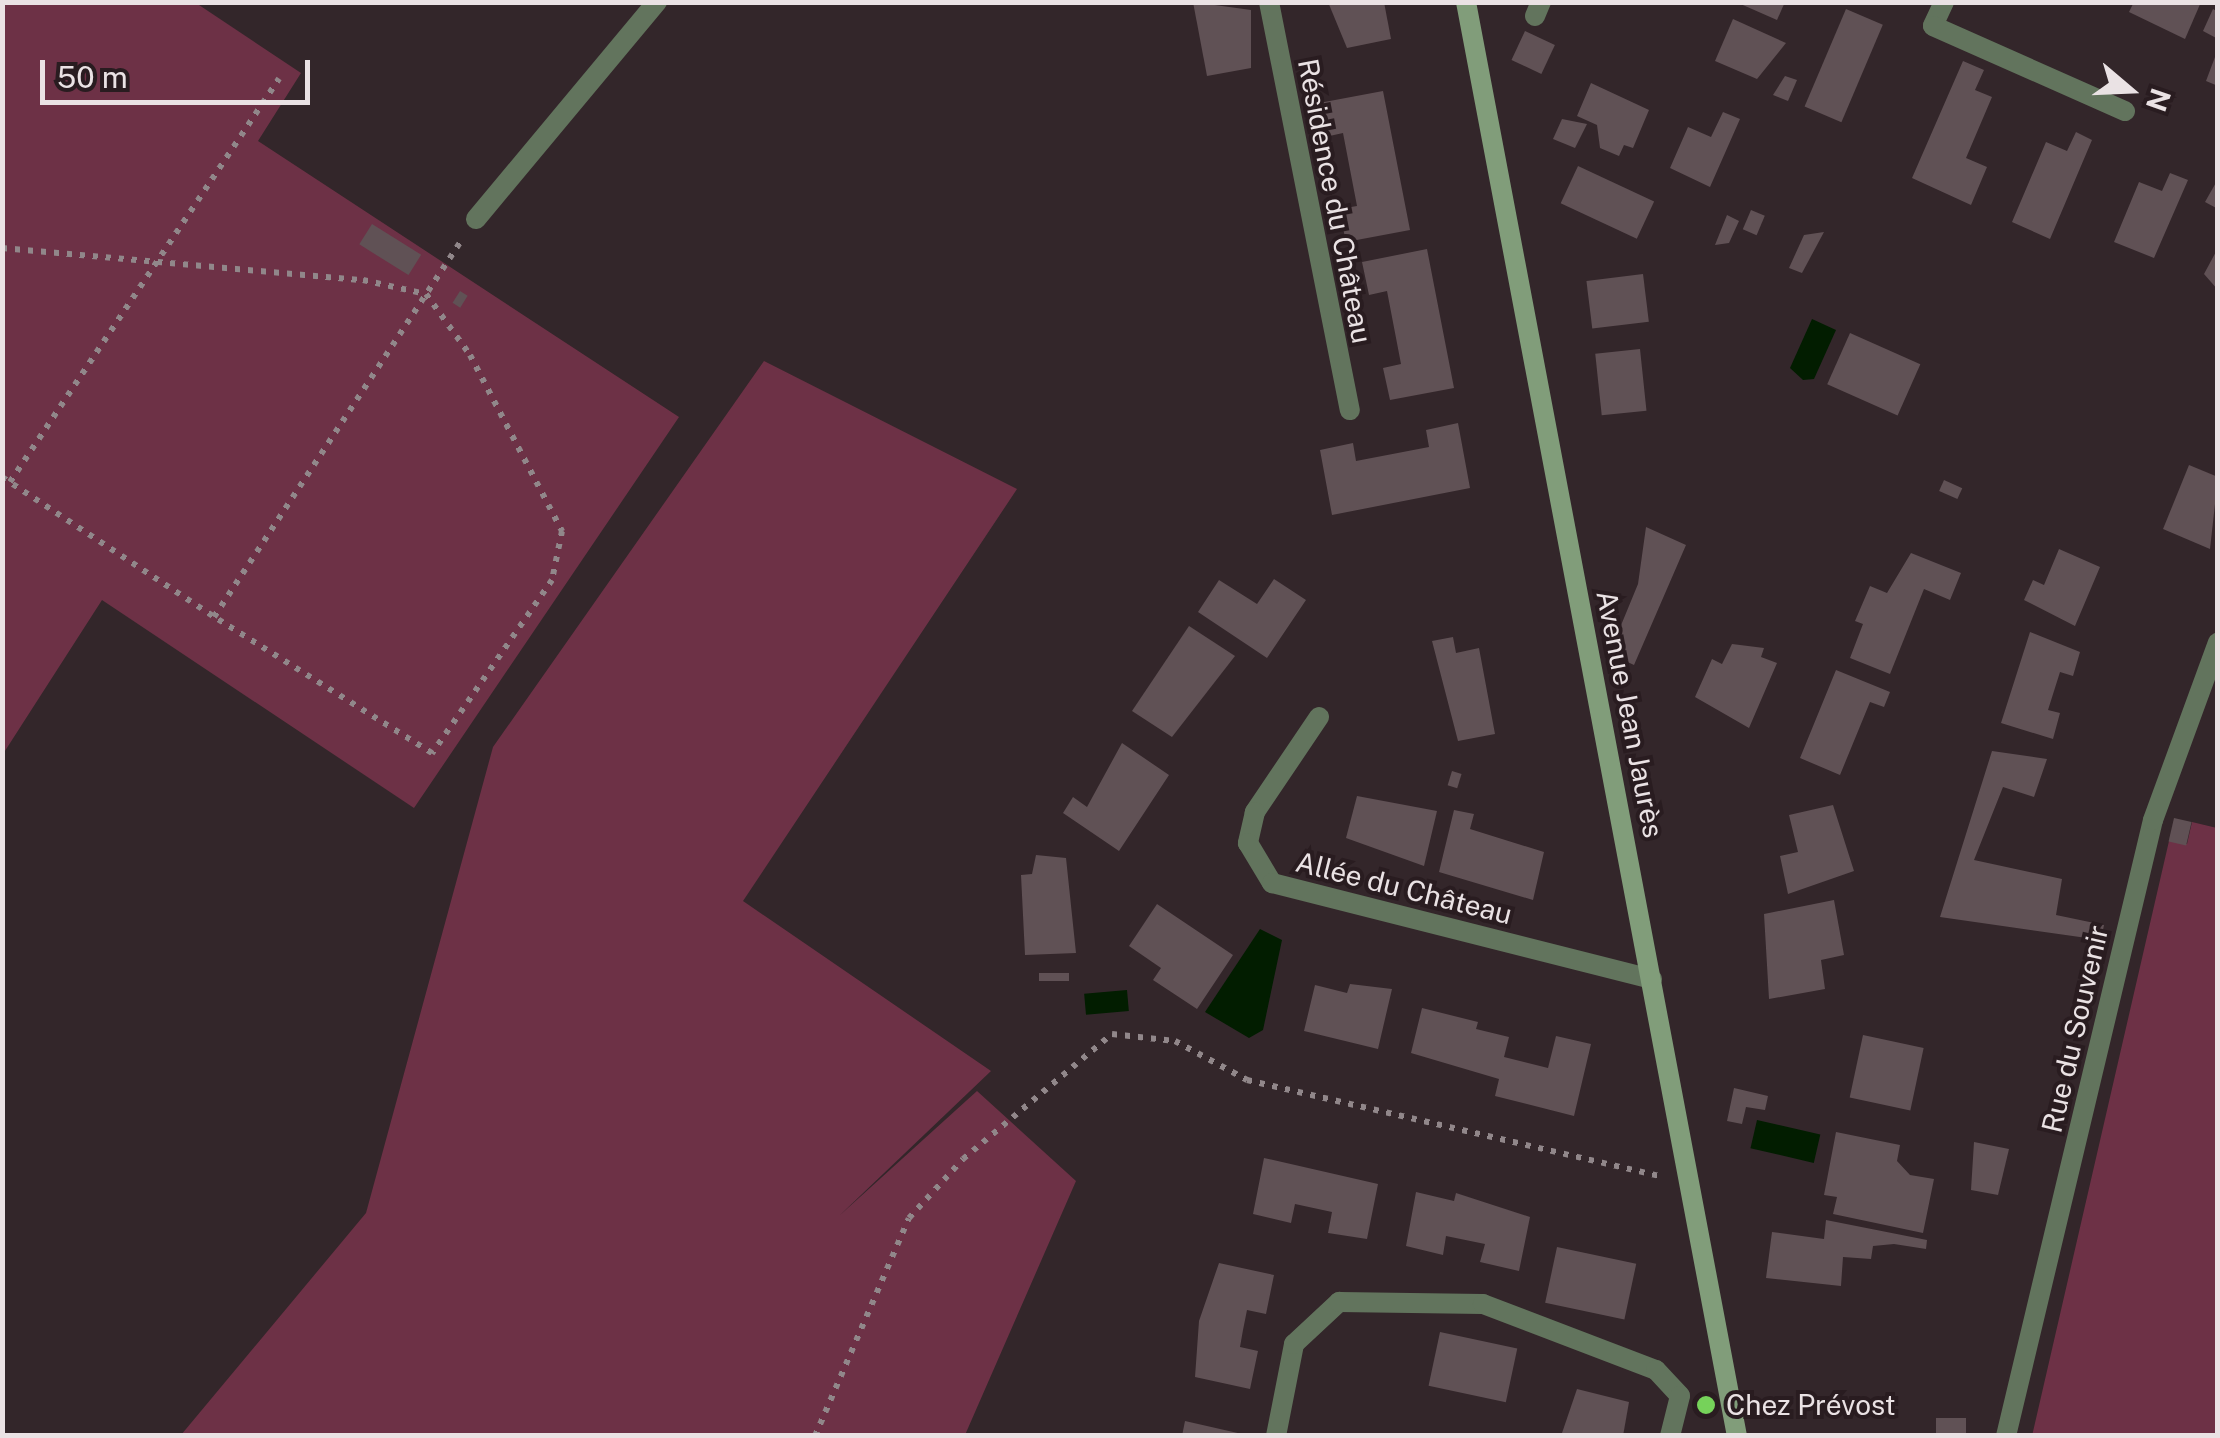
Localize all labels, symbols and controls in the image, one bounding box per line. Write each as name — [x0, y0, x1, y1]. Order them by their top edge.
scale bar — [45, 40, 315, 102]
north arrow — [2080, 40, 2180, 140]
street label: Résidence du Château — [1291, 56, 1379, 346]
text: 50 m — [57, 59, 128, 95]
text: N — [2140, 84, 2178, 116]
street label: Avenue Jean Jaurès — [1590, 587, 1670, 841]
street label: Allée du Château — [1292, 845, 1516, 931]
street label: Rue du Souvenir — [2035, 922, 2115, 1136]
place label: Chez Prévost — [1726, 1388, 1896, 1422]
marker: Chez Prévost — [1695, 1394, 1717, 1416]

